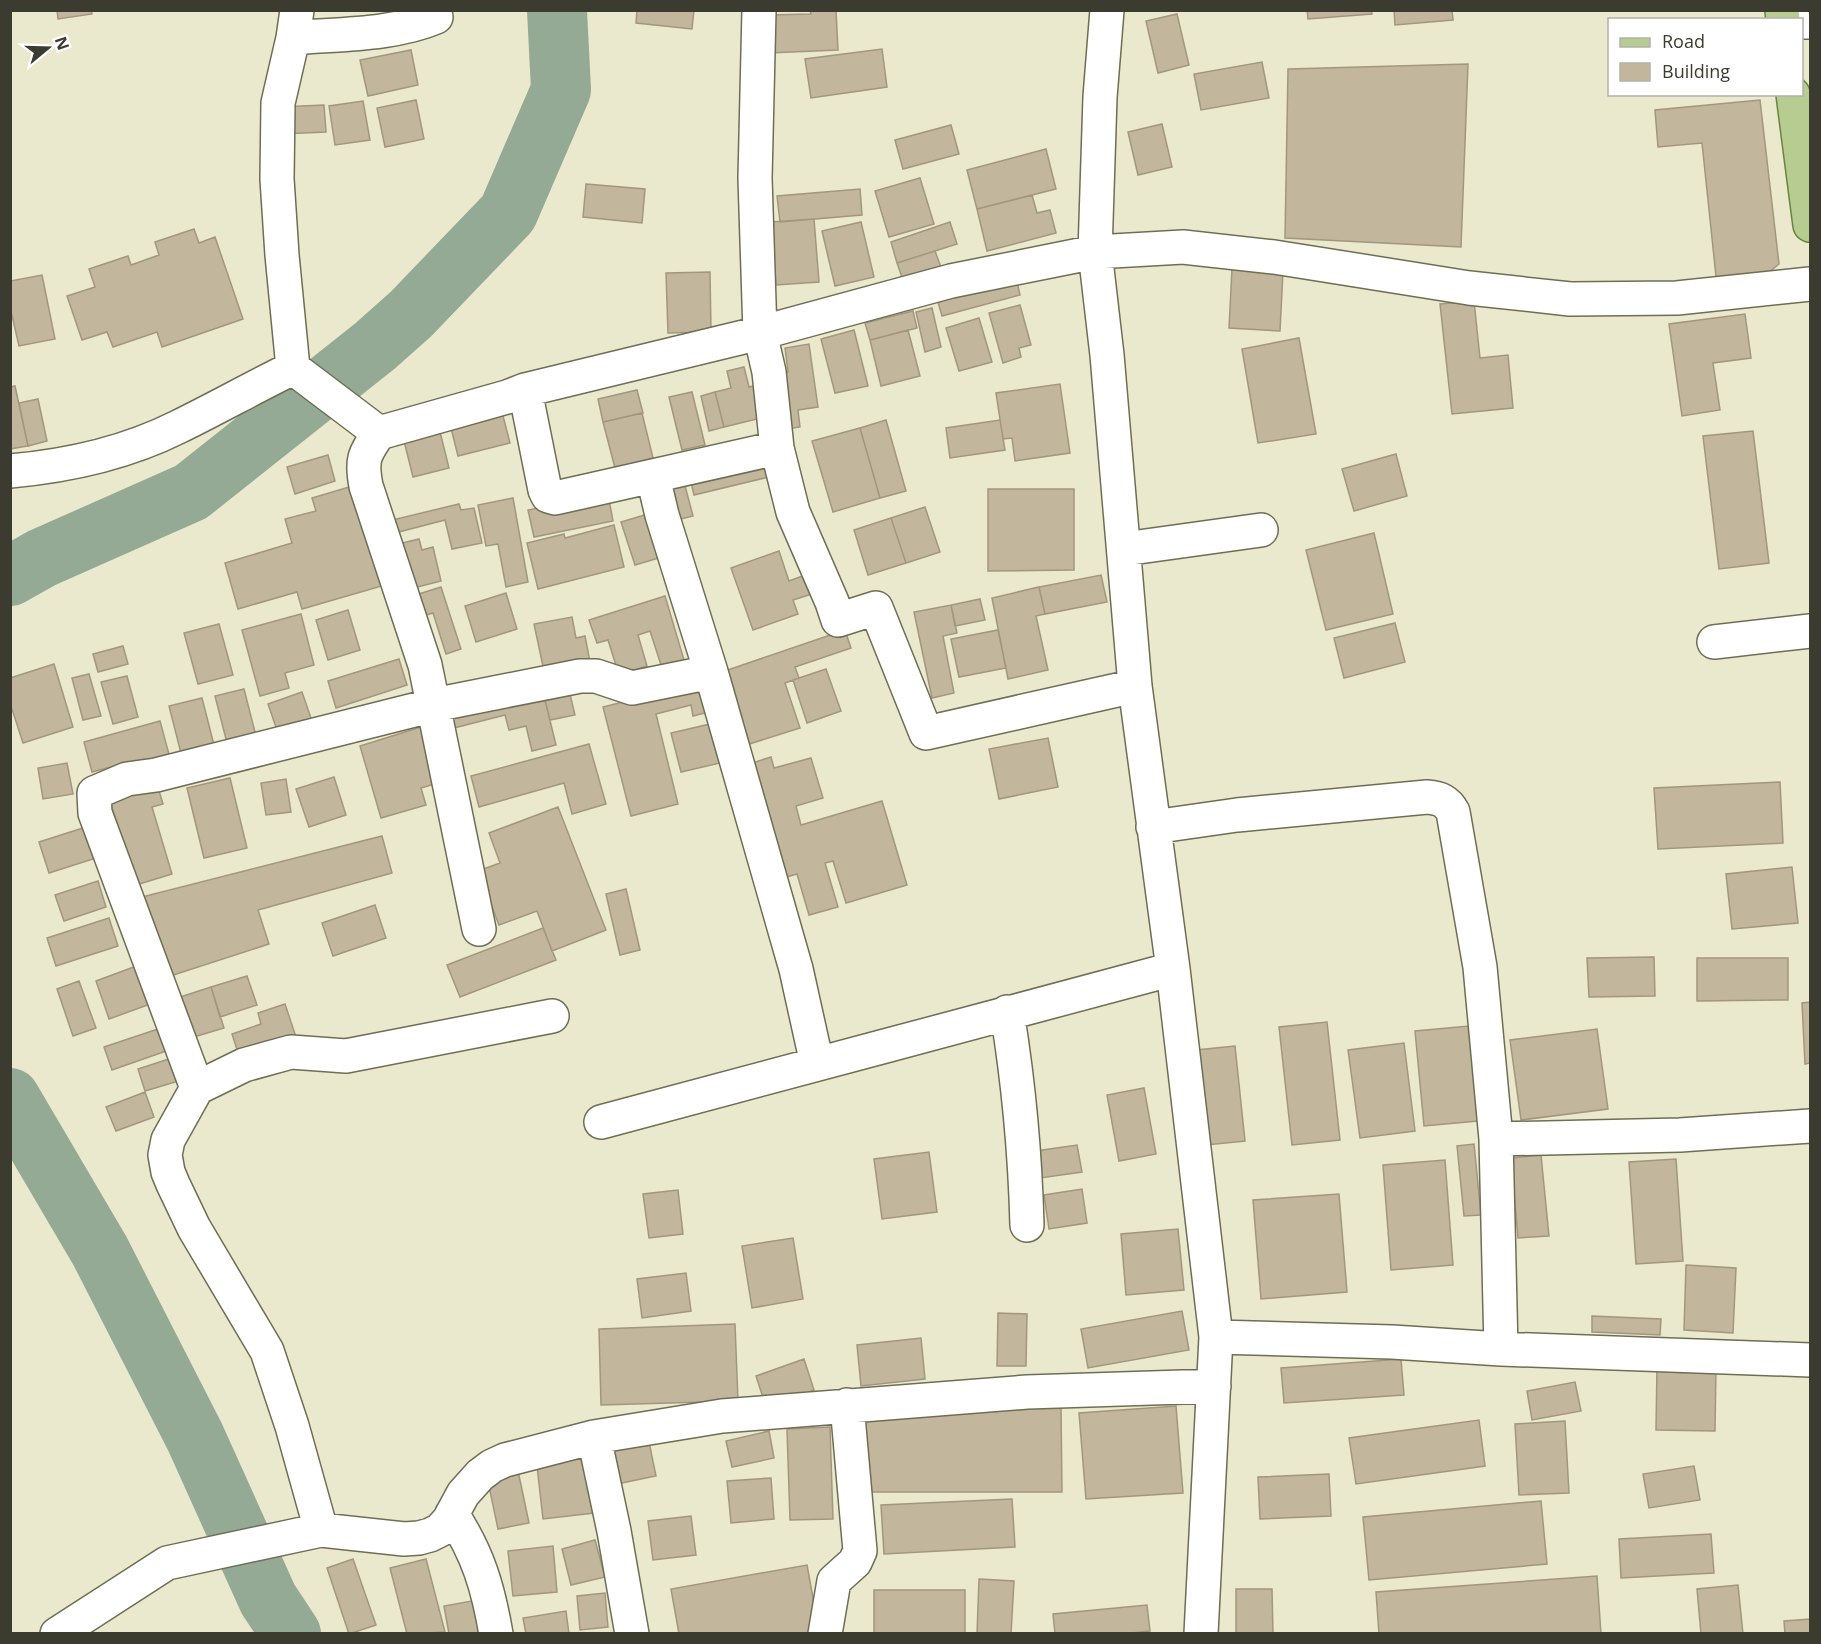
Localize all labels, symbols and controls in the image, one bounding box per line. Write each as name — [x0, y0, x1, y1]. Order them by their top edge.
north arrow — [18, 18, 78, 78]
legend — [1608, 18, 1803, 96]
text: Road — [1662, 29, 1705, 53]
text: N — [50, 33, 75, 53]
text: Building — [1662, 59, 1730, 83]

